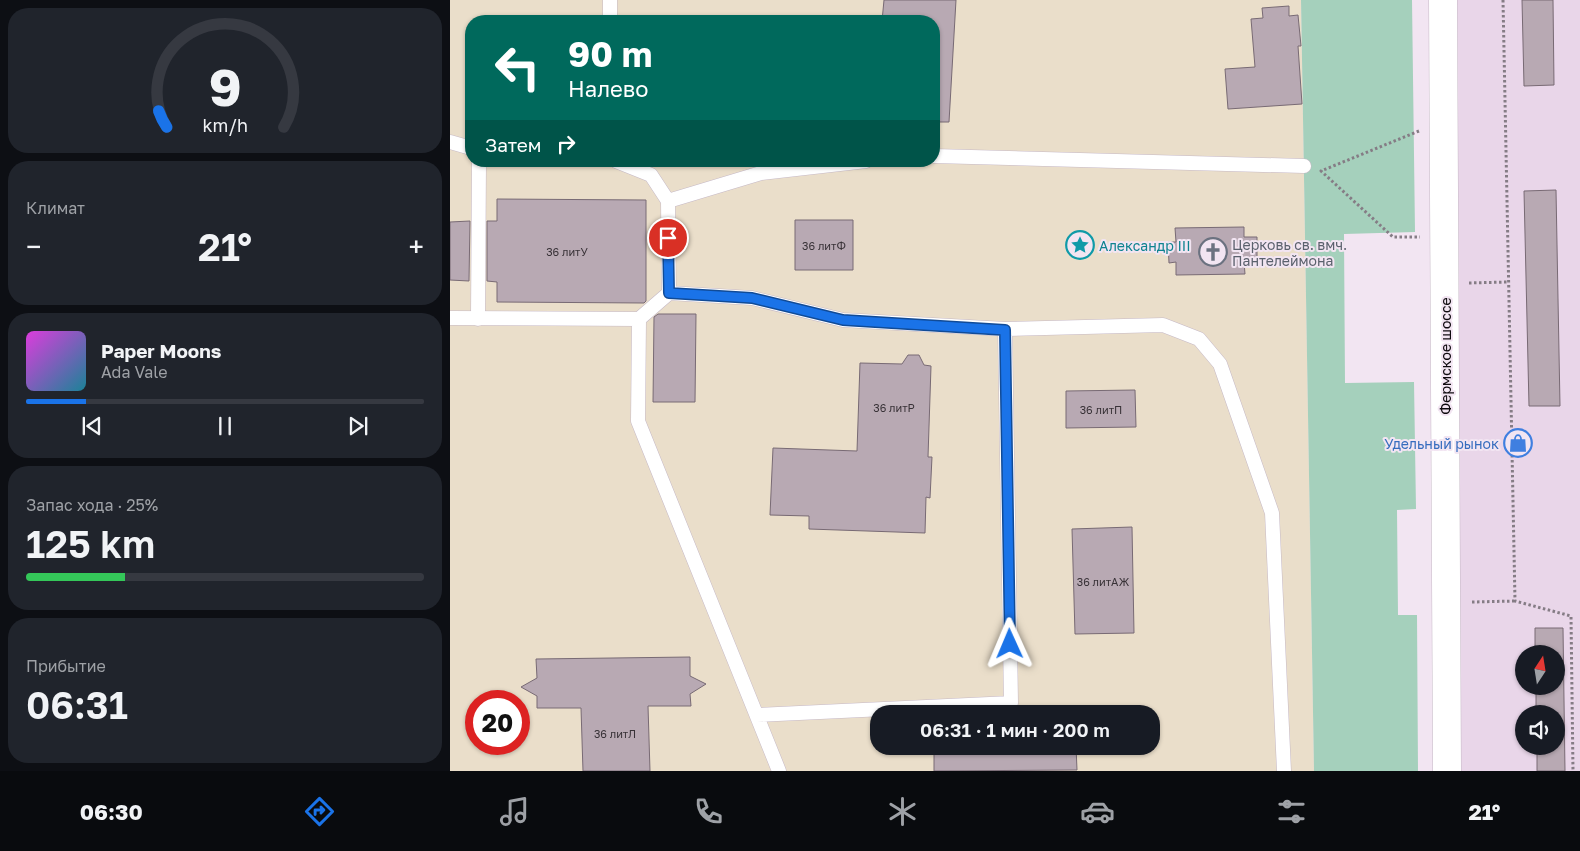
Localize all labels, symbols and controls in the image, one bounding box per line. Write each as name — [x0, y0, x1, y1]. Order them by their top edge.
text: 90 m — [568, 33, 652, 75]
icon: left — [485, 35, 550, 100]
text: 9 — [208, 55, 242, 117]
text: Налево — [568, 75, 648, 102]
text: km/h — [202, 114, 248, 136]
icon: right — [552, 130, 580, 158]
text: Затем — [485, 133, 542, 156]
text: Климат — [26, 198, 85, 218]
pin — [647, 217, 689, 259]
text: 21° — [198, 224, 252, 269]
icon: arrive — [654, 224, 682, 252]
text: − — [26, 230, 41, 263]
text: + — [409, 230, 424, 263]
place icon: Александр III — [1065, 230, 1095, 260]
place label: Церковь св. вмч. Пантелеймона — [1232, 236, 1347, 269]
place label: Александр III — [1099, 237, 1191, 254]
church icon: Церковь св. вмч. Пантелеймона — [1198, 237, 1228, 267]
house number: 36 литФ — [802, 239, 846, 252]
house number: 36 литУ — [546, 245, 588, 258]
street label: Фермское шоссе — [1437, 297, 1454, 415]
text: Paper Moons — [101, 339, 221, 362]
text: Ada Vale — [101, 362, 167, 382]
house number: 36 литР — [873, 401, 915, 414]
house number: 36 литП — [1080, 403, 1122, 416]
icon: previous — [78, 412, 106, 440]
icon: pause — [211, 412, 239, 440]
icon: next — [344, 412, 372, 440]
shop icon: Удельный рынок — [1503, 428, 1533, 458]
place label: Удельный рынок — [1384, 435, 1499, 452]
text: Запас хода · 25% — [26, 495, 158, 515]
text: 125 km — [26, 521, 155, 566]
house number: 36 литАЖ — [1077, 575, 1130, 588]
position arrow — [983, 617, 1035, 669]
north arrow — [1515, 645, 1565, 695]
map controls — [1515, 645, 1565, 755]
text: Прибытие — [26, 656, 106, 676]
text: 06:31 — [26, 682, 128, 727]
speed limit sign: 20 — [465, 690, 530, 755]
button: sound — [1515, 705, 1565, 755]
text: 06:31 · 1 мин · 200 m — [920, 718, 1110, 741]
house number: 36 литЛ — [594, 727, 636, 740]
icon: directions — [302, 794, 337, 829]
icon: music — [497, 794, 532, 829]
icon: phone — [691, 794, 726, 829]
icon: climate — [885, 794, 920, 829]
icon: car — [1080, 794, 1115, 829]
icon: filters — [1274, 794, 1309, 829]
text: 06:30 — [80, 798, 143, 825]
text: 21° — [1468, 798, 1500, 825]

